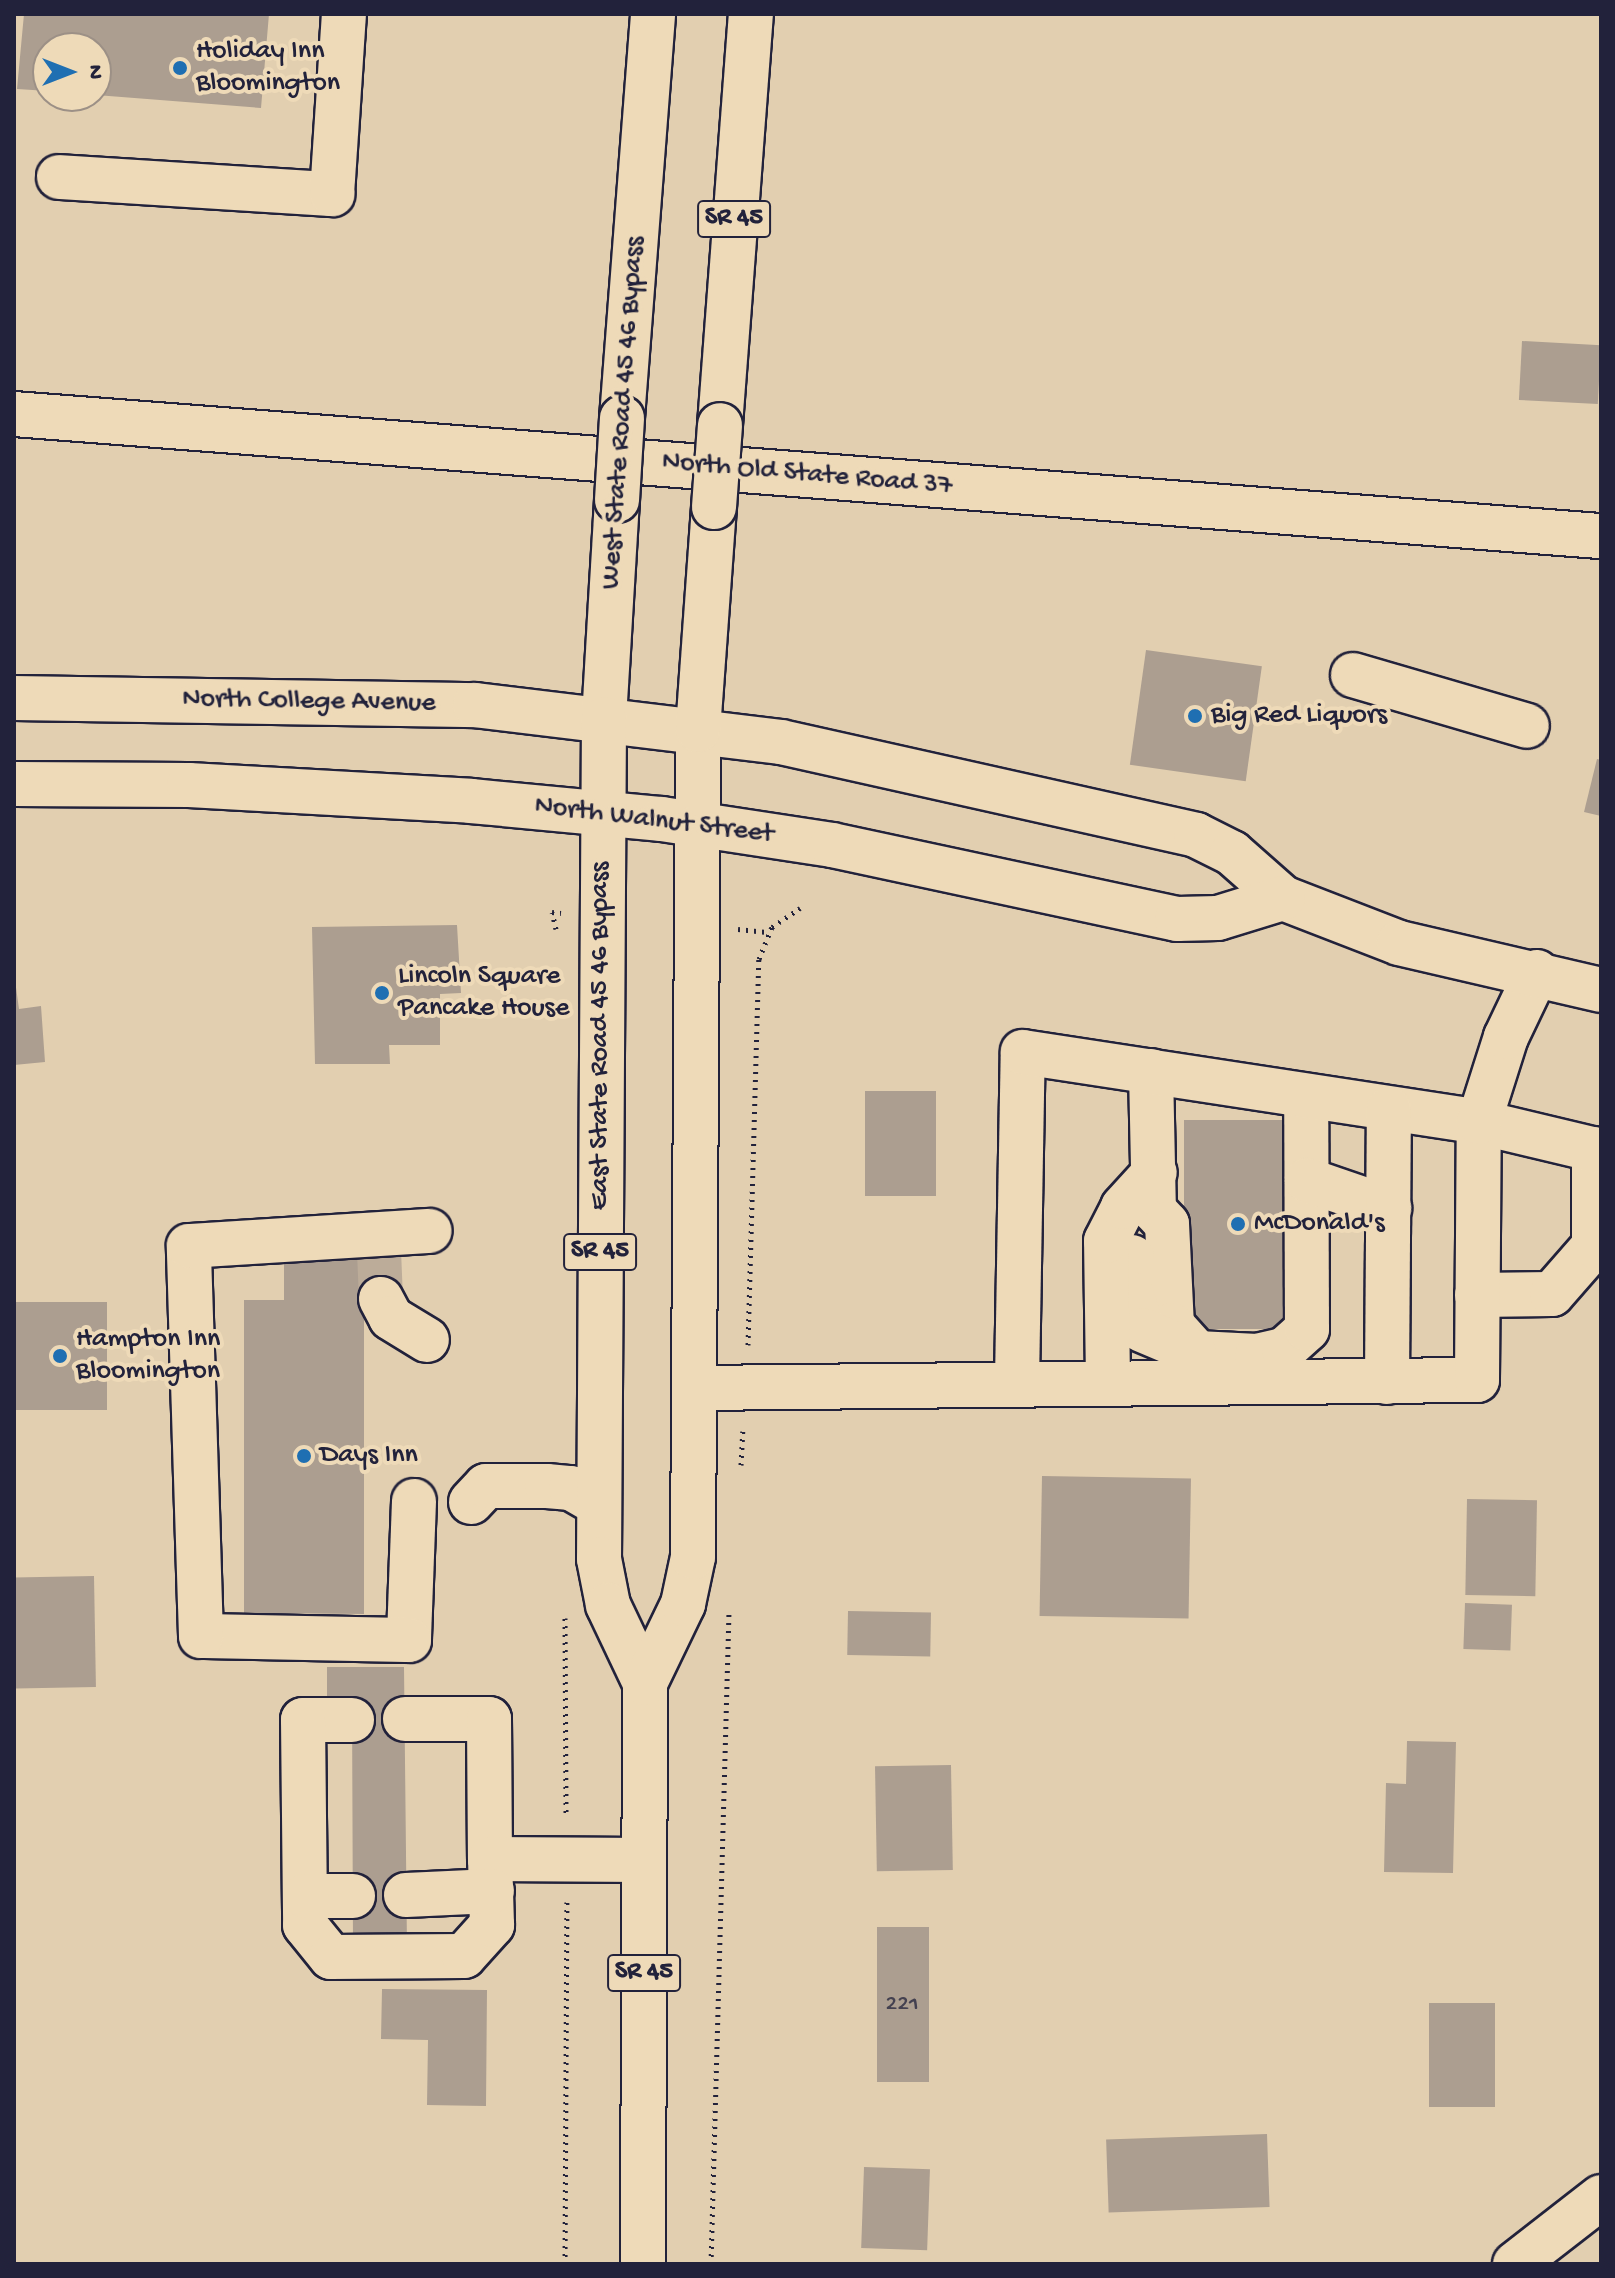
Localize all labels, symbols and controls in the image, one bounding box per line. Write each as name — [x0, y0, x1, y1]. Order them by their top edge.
north arrow — [32, 32, 112, 112]
place label: Holiday Inn Bloomington — [196, 35, 340, 101]
marker: Holiday Inn Bloomington — [171, 59, 189, 77]
text: N — [81, 65, 107, 79]
road number: SR 45 — [696, 197, 772, 241]
street label: West State Road 45 46 Bypass — [595, 235, 653, 591]
street label: North Old State Road 37 — [660, 446, 954, 504]
street label: North College Avenue — [182, 683, 436, 721]
place label: Big Red Liquors — [1211, 699, 1387, 733]
marker: Big Red Liquors — [1186, 707, 1204, 725]
street label: North Walnut Street — [533, 790, 775, 852]
street label: East State Road 45 46 Bypass — [584, 862, 618, 1210]
place label: Lincoln Square Pancake House — [398, 960, 569, 1026]
marker: Lincoln Square Pancake House — [373, 984, 391, 1002]
place label: McDonald's — [1254, 1207, 1385, 1241]
marker: McDonald's — [1229, 1215, 1247, 1233]
road number: SR 45 — [562, 1230, 638, 1274]
place label: Hampton Inn Bloomington — [76, 1323, 220, 1389]
marker: Hampton Inn Bloomington — [51, 1347, 69, 1365]
place label: Days Inn — [320, 1439, 418, 1473]
marker: Days Inn — [295, 1447, 313, 1465]
road number: SR 45 — [606, 1951, 682, 1995]
house number: 221 — [885, 1991, 919, 2019]

